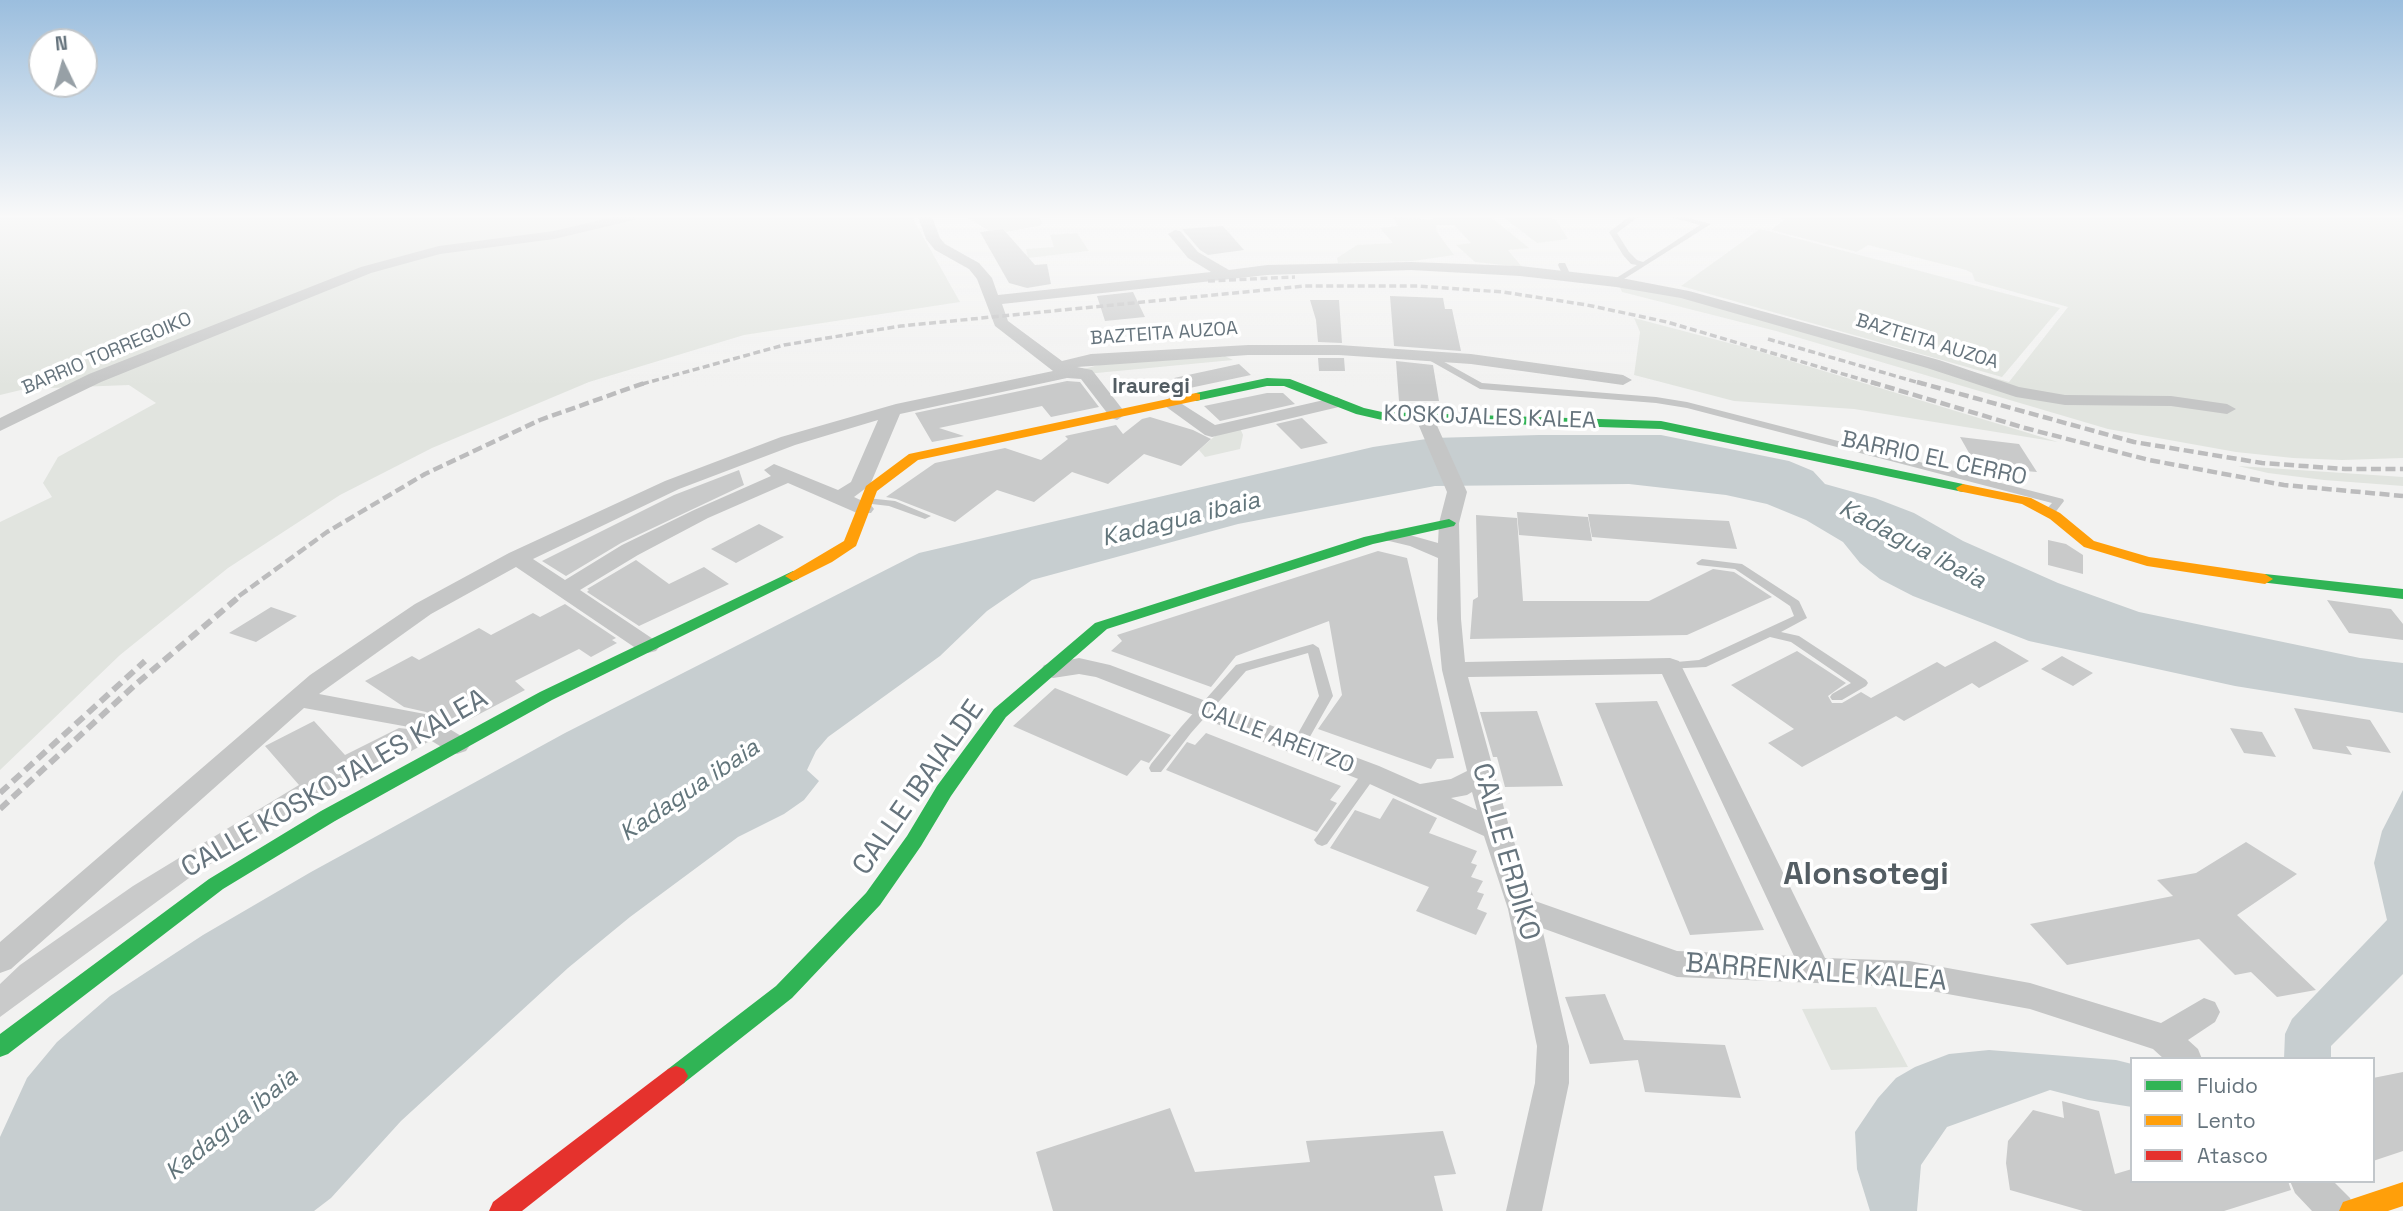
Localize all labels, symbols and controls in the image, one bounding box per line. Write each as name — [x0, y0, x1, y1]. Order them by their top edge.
north arrow — [28, 28, 98, 98]
text: N — [54, 31, 69, 57]
street label: BARRIO TORREGOIKO — [19, 308, 195, 400]
street label: BAZTEITA AUZOA — [1853, 309, 2001, 375]
street label: BAZTEITA AUZOA — [1089, 317, 1239, 351]
district label: Irauregi — [1112, 374, 1190, 400]
street label: KOSKOJALES KALEA — [1383, 400, 1597, 436]
street label: BARRIO EL CERRO — [1839, 426, 2029, 492]
water label: Kadagua ibaia — [1099, 486, 1263, 554]
water label: Kadagua ibaia — [1834, 494, 1990, 596]
street label: CALLE KOSKOJALES KALEA — [176, 682, 494, 886]
street label: CALLE IBAIALDE — [846, 694, 992, 882]
street label: CALLE AREITZO — [1196, 696, 1358, 780]
water label: Kadagua ibaia — [615, 734, 765, 848]
street label: CALLE ERDIKO — [1464, 760, 1546, 944]
district label: Alonsotegi — [1783, 856, 1949, 894]
street label: BARRENKALE KALEA — [1684, 947, 1948, 999]
legend — [2130, 1057, 2375, 1183]
water label: Kadagua ibaia — [160, 1063, 304, 1187]
text: Fluido — [2197, 1072, 2258, 1099]
text: Lento — [2197, 1107, 2256, 1134]
text: Atasco — [2197, 1142, 2268, 1169]

